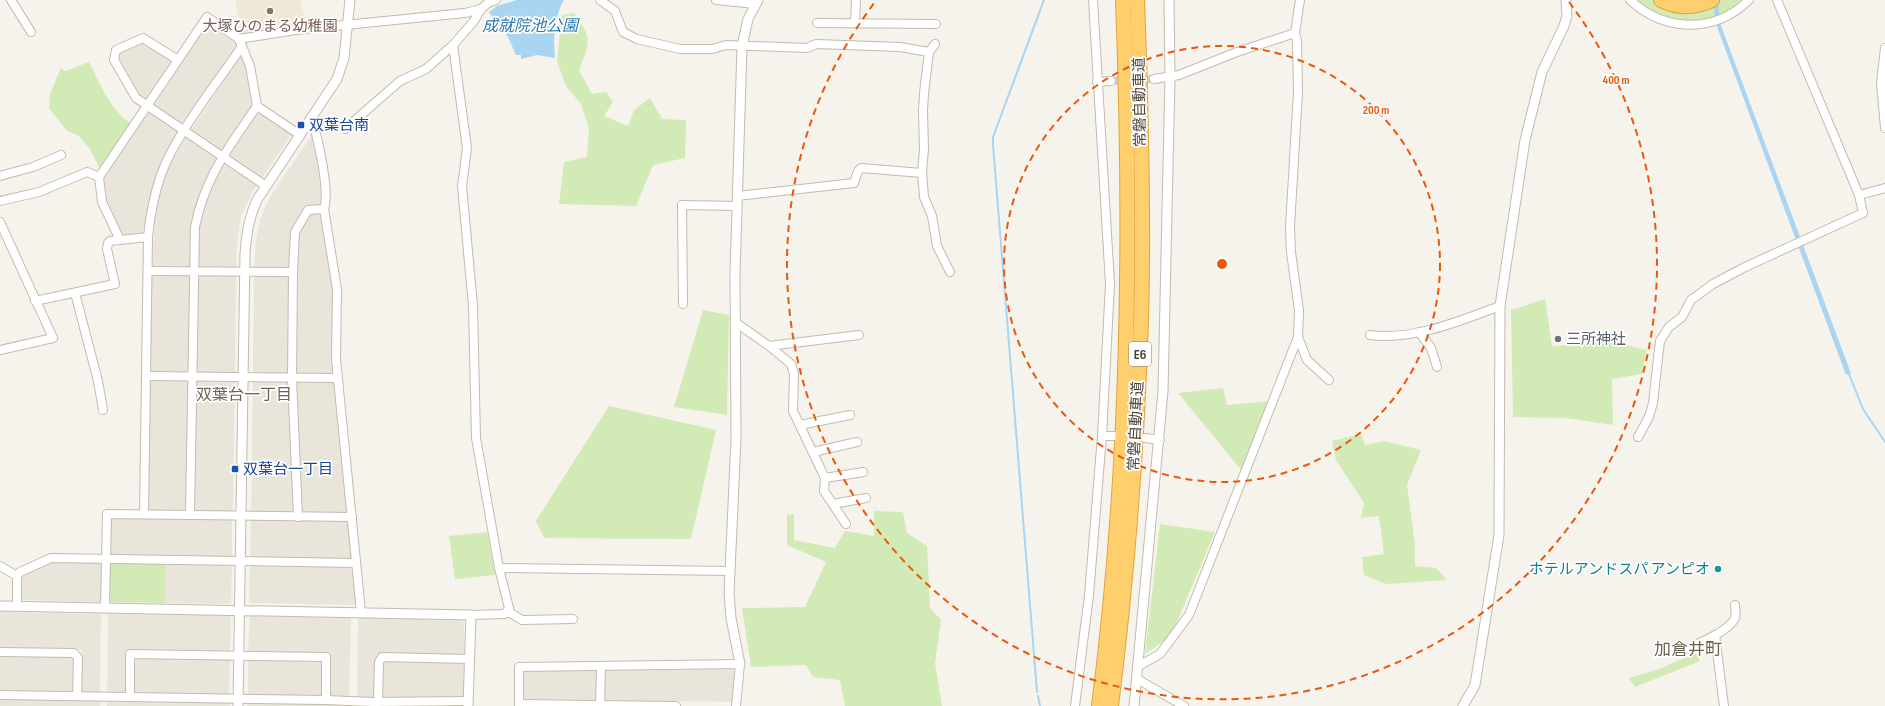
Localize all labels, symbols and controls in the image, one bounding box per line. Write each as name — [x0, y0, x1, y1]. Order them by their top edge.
marker: 大塚ひのまる幼稚園 — [265, 6, 275, 16]
place label: 大塚ひのまる幼稚園 — [202, 17, 338, 36]
water label: 成就院池公園 — [482, 17, 580, 36]
street label: 常磐自動車道 — [1130, 57, 1150, 147]
text: 400 m — [1603, 73, 1629, 88]
text: 200 m — [1363, 103, 1389, 118]
place label: 双葉台南 — [309, 116, 369, 135]
marker: 双葉台南 — [296, 120, 306, 130]
centre of rings — [1215, 257, 1229, 271]
place label: 三所神社 — [1566, 330, 1626, 349]
marker: 三所神社 — [1553, 334, 1563, 344]
road number: E6 — [1129, 342, 1151, 366]
street label: 常磐自動車道 — [1124, 381, 1148, 471]
district label: 双葉台一丁目 — [196, 386, 292, 405]
place label: 双葉台一丁目 — [243, 460, 333, 479]
marker: 双葉台一丁目 — [230, 464, 240, 474]
place label: ホテルアンドスパ アンピオ — [1529, 560, 1710, 579]
marker: ホテルアンドスパ アンピオ — [1713, 564, 1723, 574]
district label: 加倉井町 — [1654, 640, 1722, 660]

